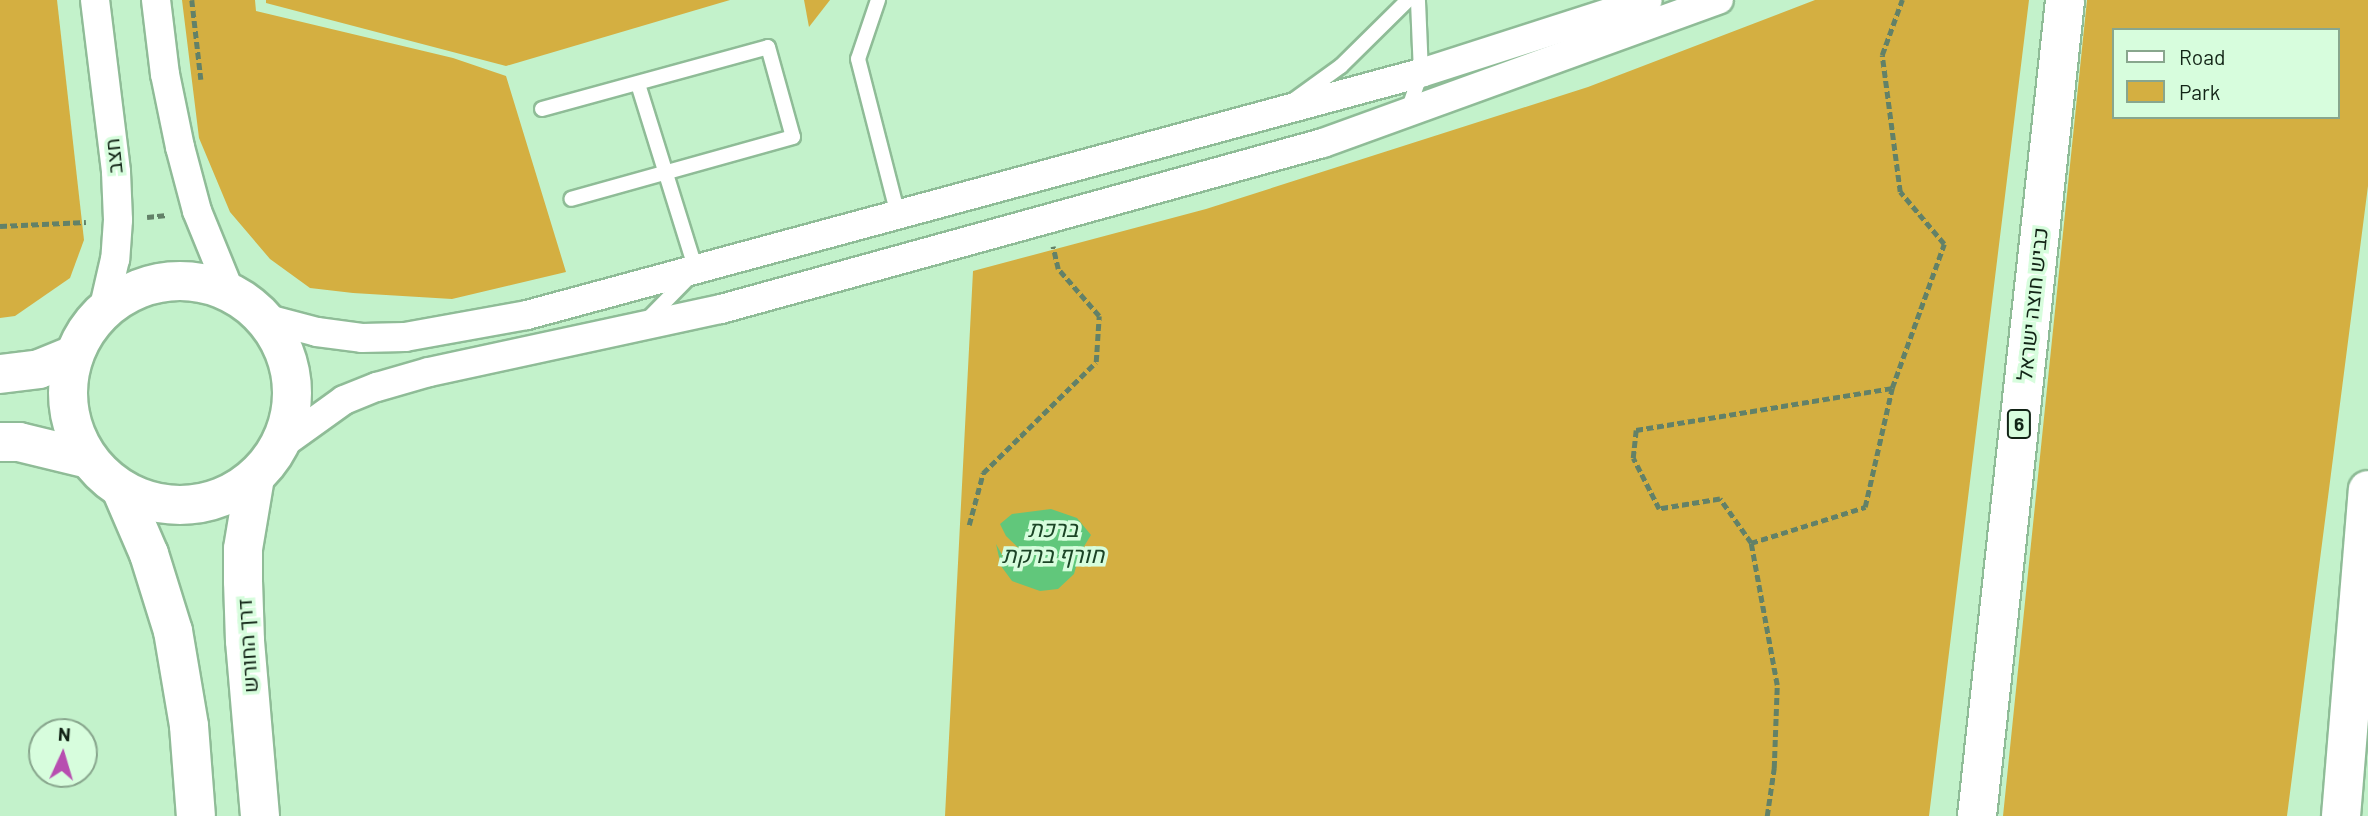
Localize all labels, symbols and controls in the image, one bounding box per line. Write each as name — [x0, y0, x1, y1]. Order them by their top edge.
legend — [2112, 28, 2340, 119]
text: Road — [2179, 44, 2225, 69]
text: Park — [2179, 79, 2220, 104]
street label: חצב — [99, 137, 127, 175]
street label: כביש חוצה ישראל — [2011, 226, 2053, 382]
road number: 6 — [2007, 408, 2031, 440]
water label: ברכת חורף ברקת — [1002, 514, 1104, 568]
street label: דרך החורש — [231, 598, 263, 694]
north arrow — [28, 718, 98, 788]
text: N — [57, 722, 71, 745]

